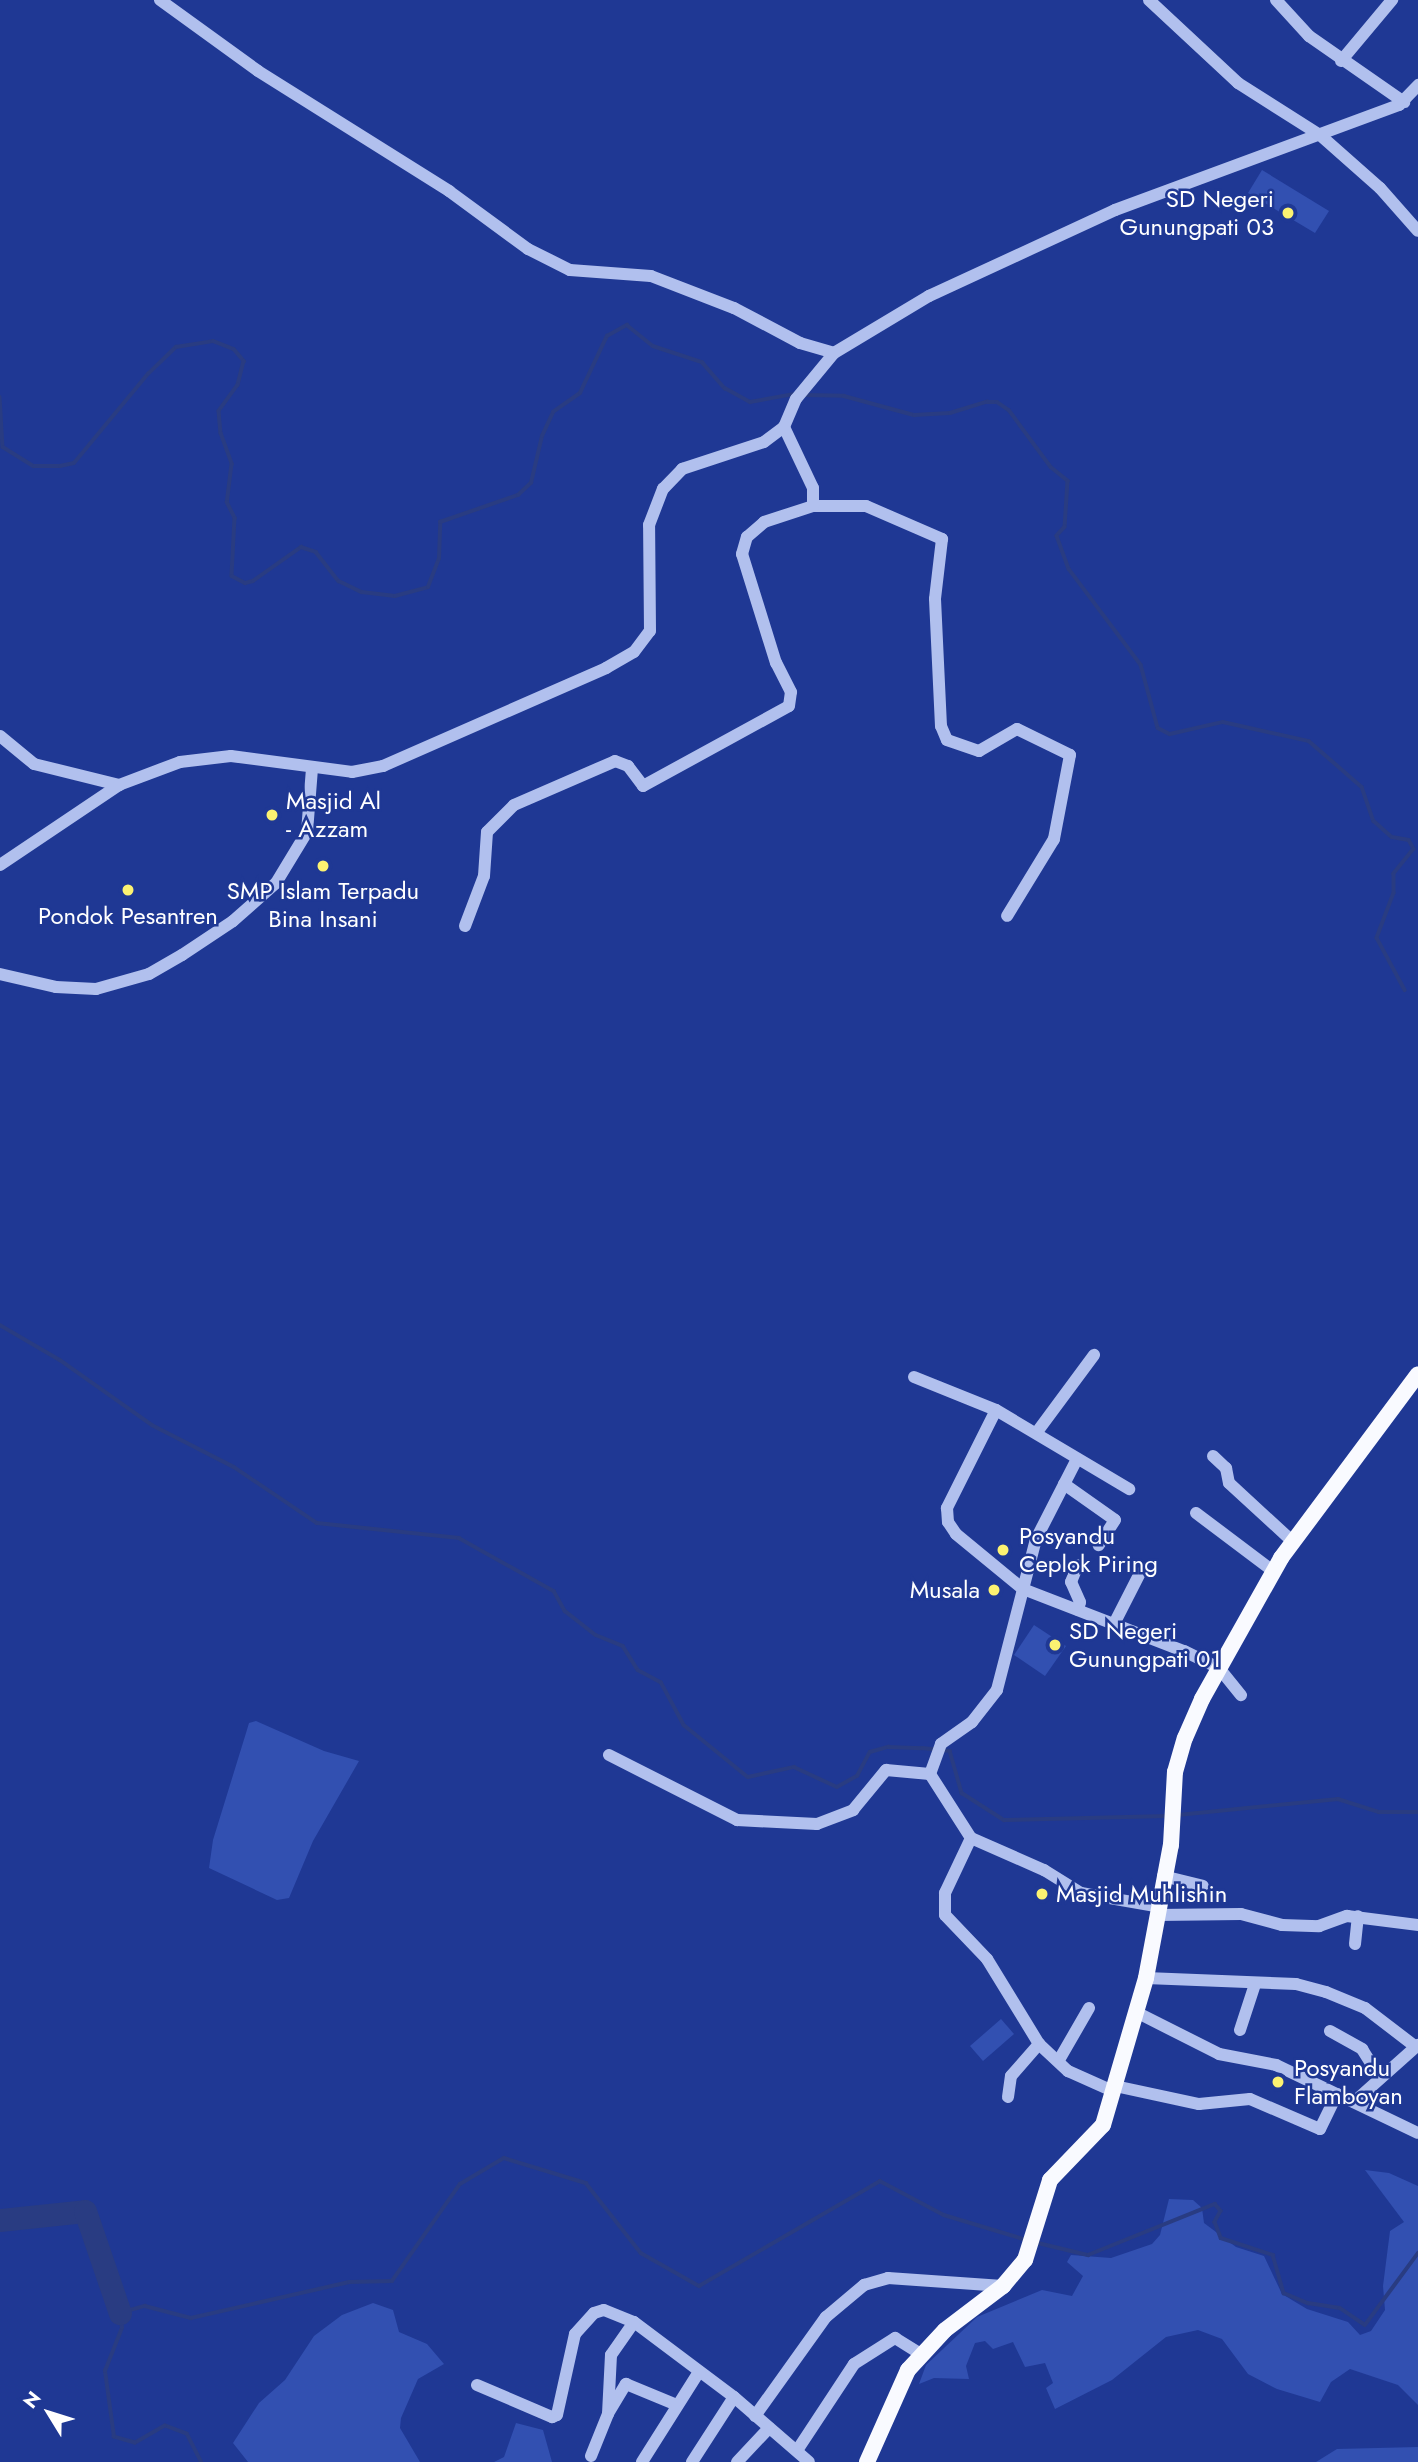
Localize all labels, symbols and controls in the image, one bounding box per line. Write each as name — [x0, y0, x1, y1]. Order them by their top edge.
place label: SD Negeri Gunungpati 03 — [1119, 185, 1274, 241]
marker: SD Negeri Gunungpati 03 — [1280, 205, 1296, 221]
place label: Masjid Al - Azzam — [286, 787, 381, 843]
marker: Masjid Al - Azzam — [264, 807, 280, 823]
marker: SMP Islam Terpadu Bina Insani — [315, 858, 331, 874]
place label: SMP Islam Terpadu Bina Insani — [227, 877, 419, 933]
marker: Pondok Pesantren — [120, 882, 136, 898]
place label: Pondok Pesantren — [38, 902, 218, 930]
place label: Posyandu Ceplok Piring — [1019, 1522, 1158, 1578]
marker: Posyandu Ceplok Piring — [993, 1540, 1013, 1560]
place label: Musala — [910, 1576, 980, 1604]
marker: Musala — [986, 1582, 1002, 1598]
place label: SD Negeri Gunungpati 01 — [1069, 1617, 1221, 1673]
marker: SD Negeri Gunungpati 01 — [1047, 1637, 1063, 1653]
place label: Masjid Muhlishin — [1056, 1880, 1227, 1908]
marker: Masjid Muhlishin — [1034, 1886, 1050, 1902]
place label: Posyandu Flamboyan — [1294, 2054, 1403, 2110]
marker: Posyandu Flamboyan — [1268, 2072, 1288, 2092]
north arrow — [14, 2378, 84, 2448]
text: N — [17, 2386, 47, 2414]

